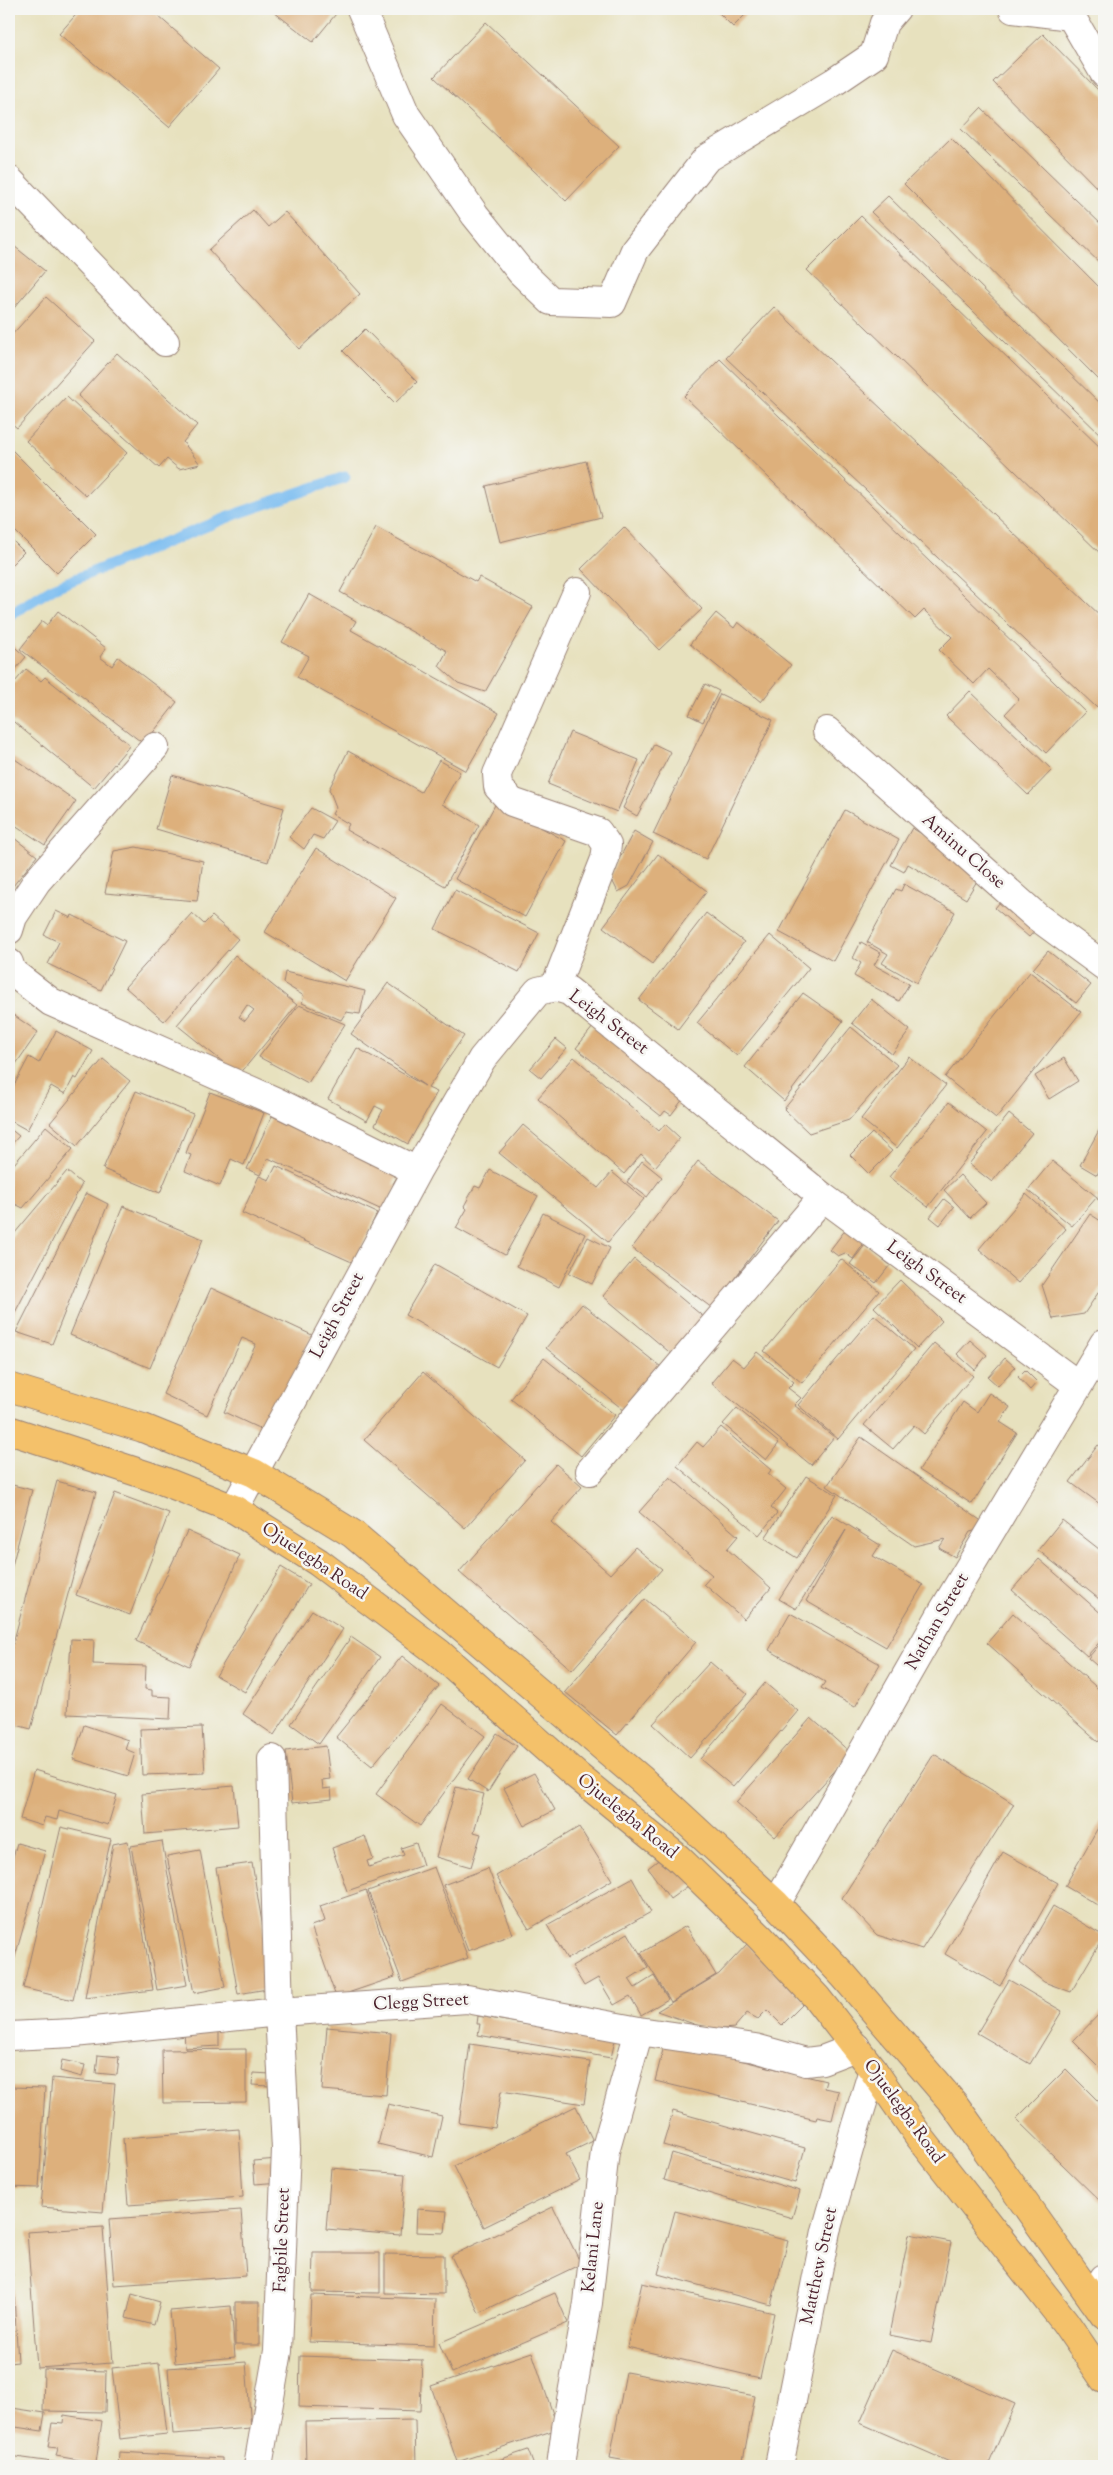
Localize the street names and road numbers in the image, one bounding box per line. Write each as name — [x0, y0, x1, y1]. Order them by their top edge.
street label: Aminu Close — [915, 808, 1011, 896]
street label: Leigh Street — [563, 984, 653, 1062]
street label: Leigh Street — [880, 1235, 972, 1311]
street label: Leigh Street — [304, 1268, 372, 1364]
street label: Ojuelegba Road — [256, 1517, 372, 1607]
street label: Nathan Street — [900, 1569, 976, 1675]
street label: Ojuelegba Road — [571, 1768, 683, 1866]
street label: Clegg Street — [373, 1988, 469, 2018]
street label: Ojuelegba Road — [856, 2054, 950, 2170]
street label: Fagbile Street — [268, 2187, 298, 2293]
street label: Kelani Lane — [576, 2200, 612, 2294]
street label: Matthew Street — [795, 2205, 845, 2327]

